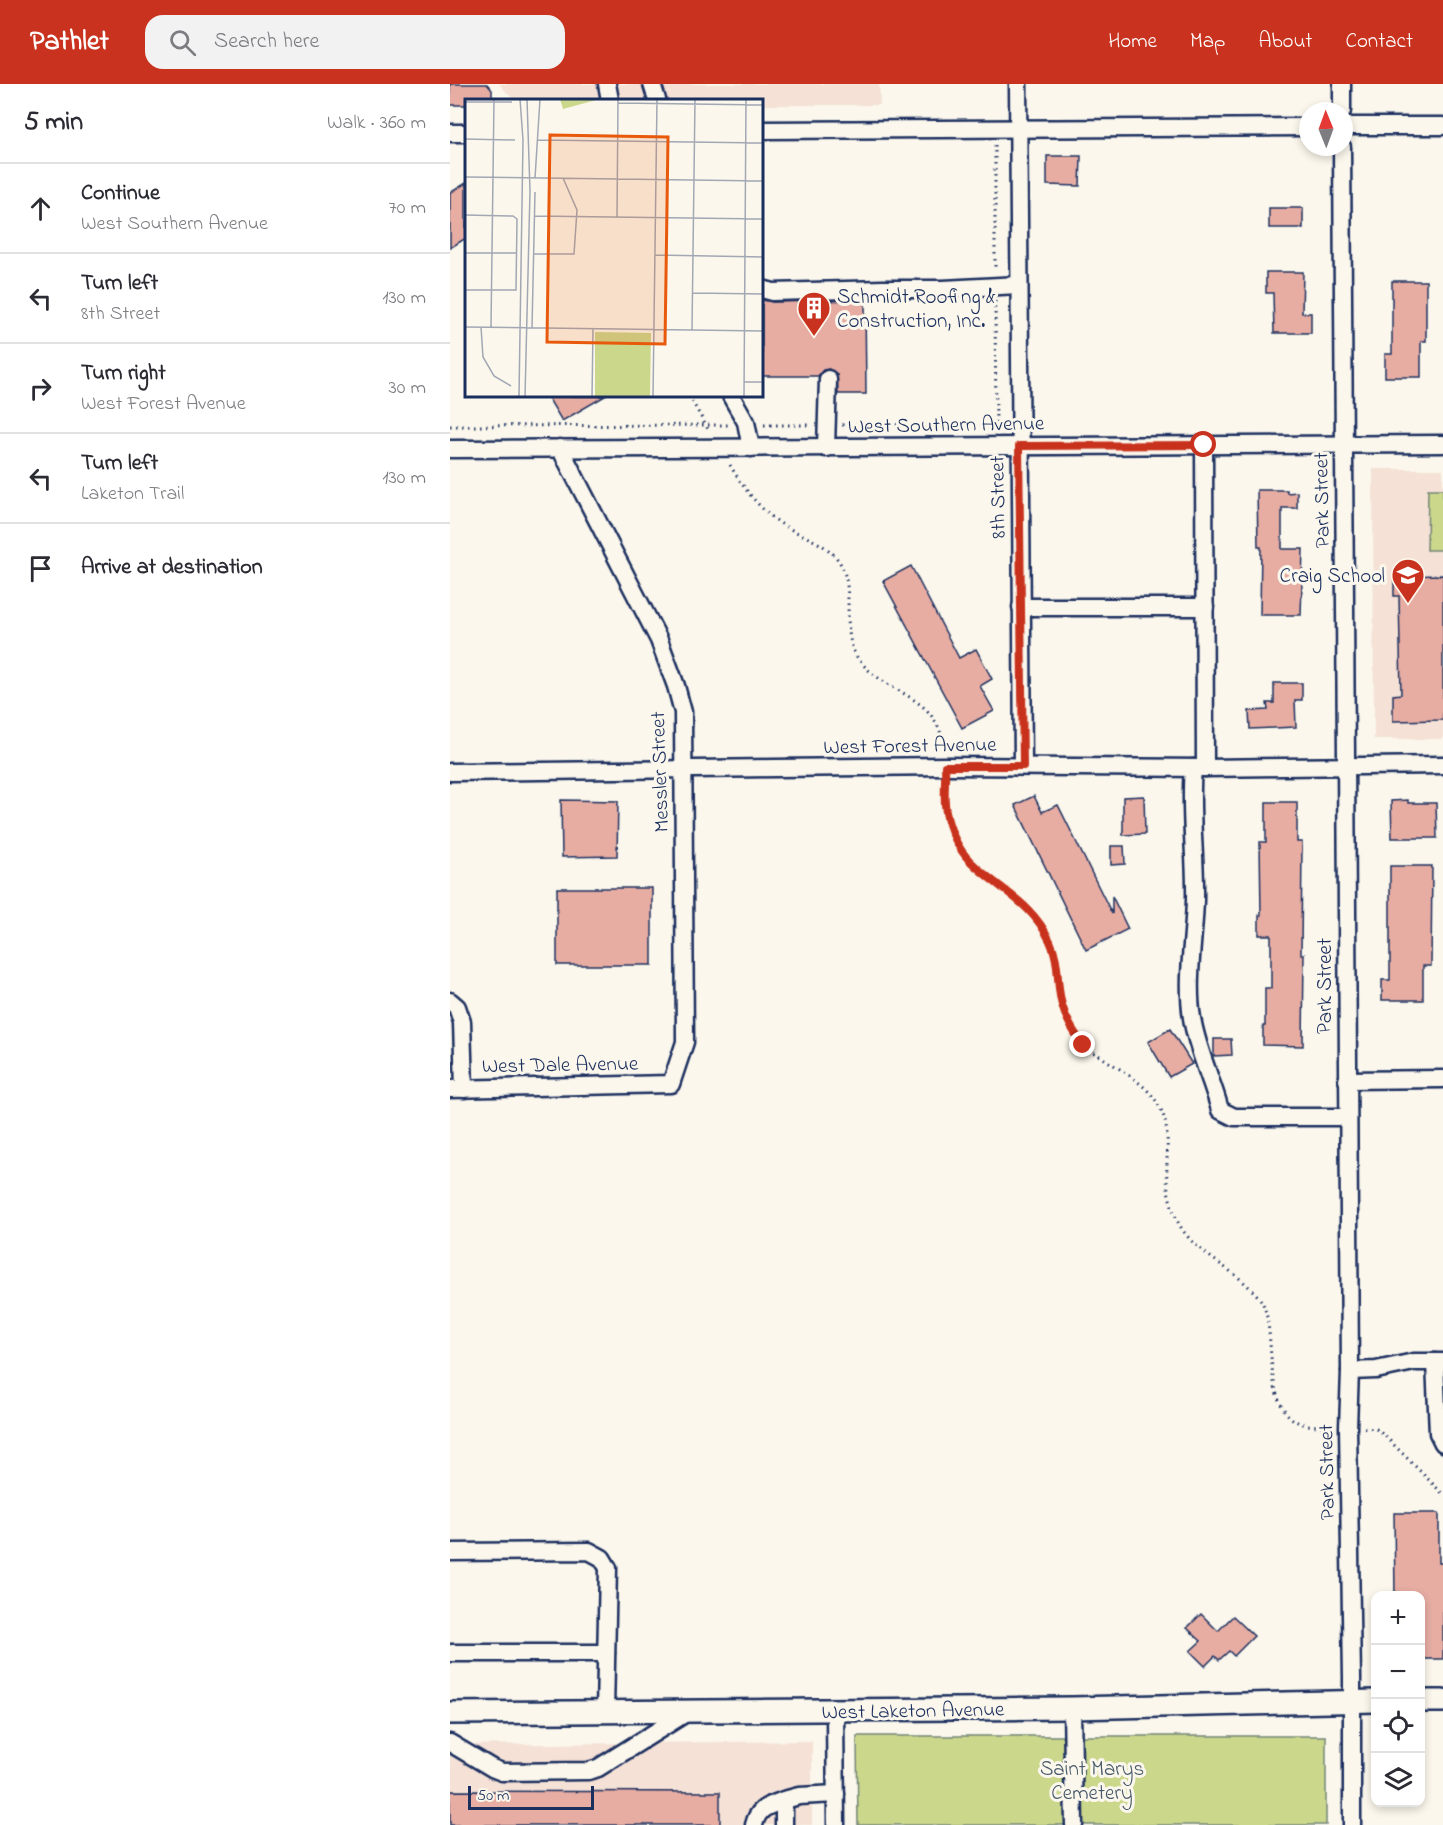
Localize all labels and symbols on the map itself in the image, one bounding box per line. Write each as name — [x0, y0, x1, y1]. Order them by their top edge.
inset map — [465, 99, 764, 398]
north arrow — [1299, 102, 1353, 156]
place label: Schmidt Roofing & Construction, Inc. — [837, 283, 996, 337]
building icon: Schmidt Roofing & Construction, Inc. — [796, 290, 832, 337]
street label: West Southern Avenue — [848, 409, 1045, 443]
route start — [1190, 431, 1216, 457]
street label: Park Street — [1307, 452, 1339, 548]
street label: 8th Street — [983, 455, 1015, 539]
school or university icon: Craig School — [1390, 557, 1426, 604]
place label: Craig School — [1280, 562, 1385, 594]
street label: Messler Street — [644, 711, 678, 833]
street label: West Forest Avenue — [823, 730, 997, 764]
street label: Park Street — [1311, 938, 1341, 1034]
route end — [1069, 1031, 1095, 1057]
street label: West Dale Avenue — [482, 1050, 639, 1082]
street label: Park Street — [1312, 1424, 1344, 1520]
street label: West Laketon Avenue — [821, 1695, 1005, 1729]
park label: Saint Marys Cemetery — [1040, 1755, 1144, 1811]
scale bar — [468, 1783, 594, 1810]

